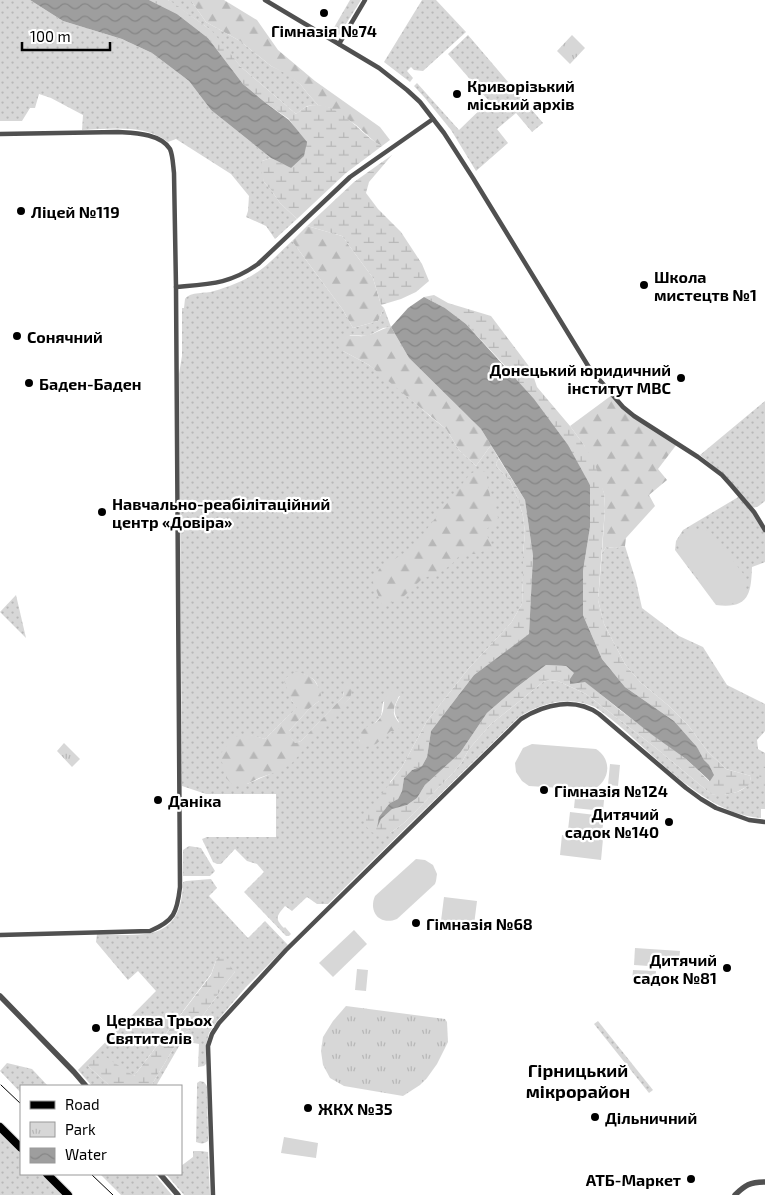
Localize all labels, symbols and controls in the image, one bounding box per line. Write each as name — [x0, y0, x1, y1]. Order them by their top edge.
marker: Гімназія №74 — [318, 7, 330, 19]
scale bar — [22, 20, 110, 52]
place label: Гімназія №74 — [271, 21, 377, 40]
text: 100 m — [30, 27, 71, 45]
place label: Криворізький міський архів — [467, 76, 575, 113]
marker: Криворізький міський архів — [451, 88, 463, 100]
place label: Ліцей №119 — [31, 202, 120, 221]
marker: Ліцей №119 — [15, 205, 27, 217]
place label: Школа мистецтв №1 — [654, 267, 757, 304]
marker: Школа мистецтв №1 — [638, 279, 650, 291]
place label: Сонячний — [27, 327, 103, 346]
marker: Сонячний — [11, 330, 23, 342]
place label: Донецький юридичний інститут МВС — [489, 360, 671, 397]
marker: Донецький юридичний інститут МВС — [675, 372, 687, 384]
place label: Баден-Баден — [39, 374, 141, 393]
marker: Баден-Баден — [23, 377, 35, 389]
place label: Навчально-реабілітаційний центр «Довіра» — [112, 494, 330, 531]
marker: Навчально-реабілітаційний центр «Довіра» — [96, 506, 108, 518]
place label: Гімназія №124 — [554, 781, 668, 800]
marker: Гімназія №124 — [538, 784, 550, 796]
place label: Даніка — [168, 791, 221, 810]
marker: Даніка — [152, 794, 164, 806]
place label: Дитячий садок №140 — [565, 804, 659, 841]
marker: Дитячий садок №140 — [663, 816, 675, 828]
place label: Гімназія №68 — [426, 914, 533, 933]
marker: Гімназія №68 — [410, 917, 422, 929]
place label: Дитячий садок №81 — [633, 950, 717, 987]
marker: Дитячий садок №81 — [721, 962, 733, 974]
place label: Церква Трьох Святителів — [106, 1010, 212, 1047]
marker: Церква Трьох Святителів — [90, 1022, 102, 1034]
district label: Гірницький мікрорайон — [526, 1059, 630, 1102]
legend — [20, 1085, 182, 1175]
text: Road — [65, 1095, 100, 1113]
place label: ЖКХ №35 — [318, 1099, 393, 1118]
marker: ЖКХ №35 — [302, 1102, 314, 1114]
place label: Дільничний — [605, 1108, 697, 1127]
marker: Дільничний — [589, 1111, 601, 1123]
text: Park — [65, 1120, 96, 1138]
text: Water — [65, 1145, 107, 1163]
place label: АТБ-Маркет — [586, 1170, 681, 1189]
marker: АТБ-Маркет — [685, 1173, 697, 1185]

